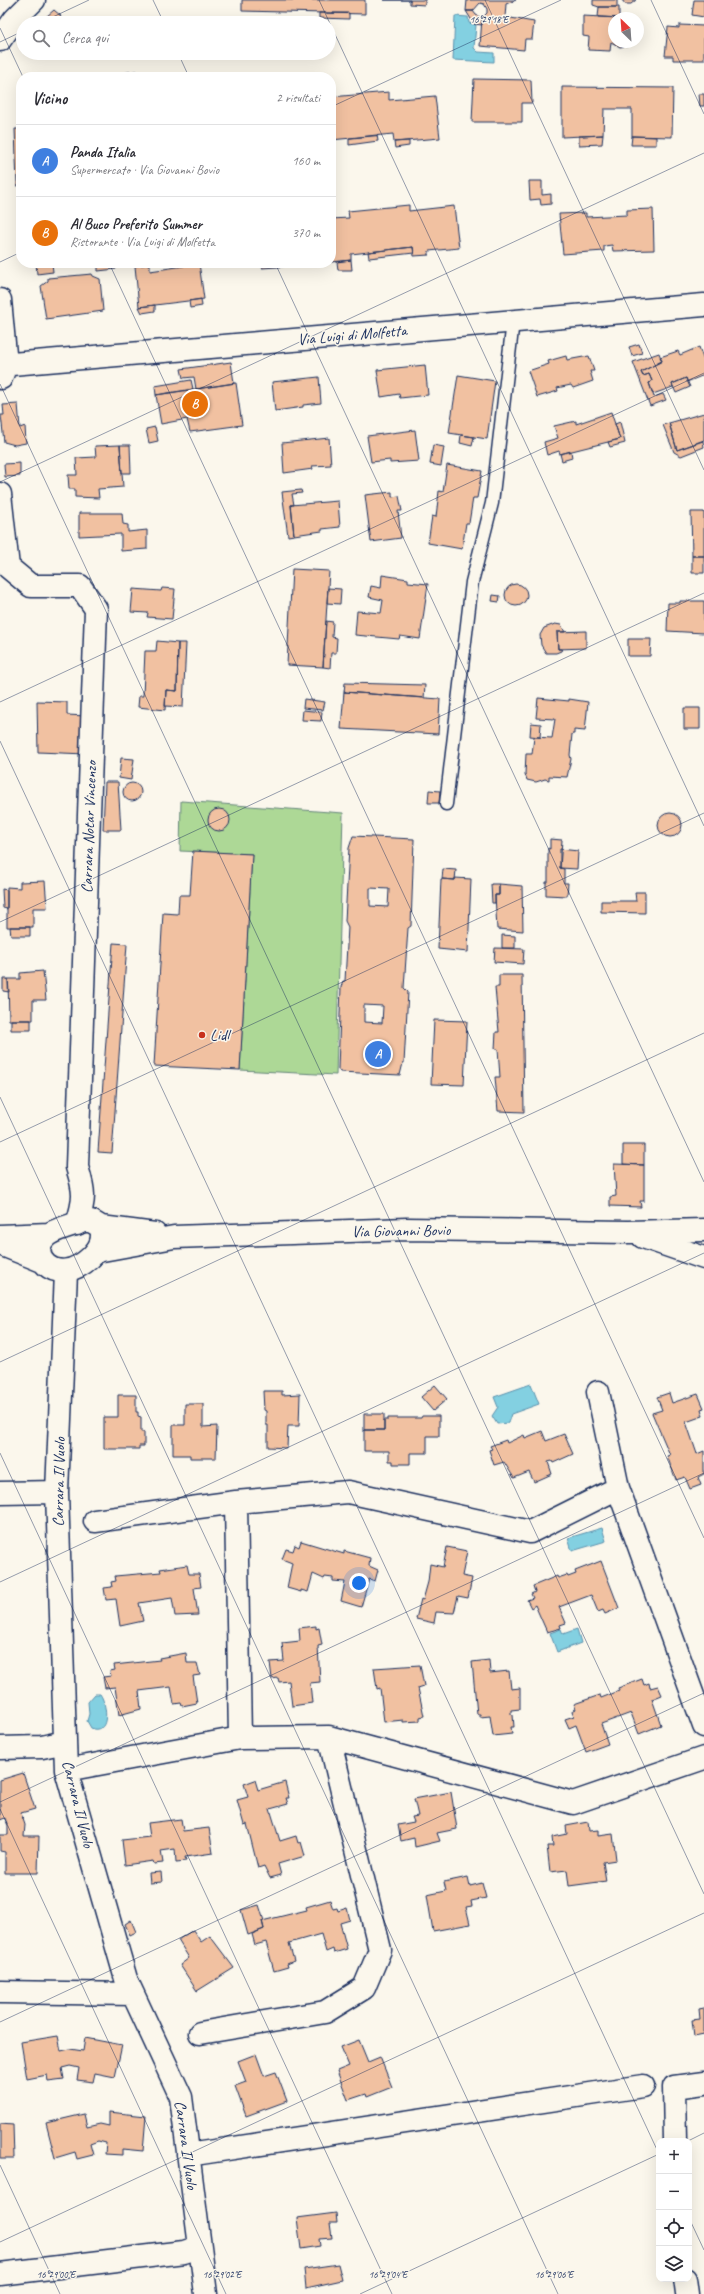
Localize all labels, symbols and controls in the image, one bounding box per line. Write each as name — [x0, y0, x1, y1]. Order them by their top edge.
north arrow — [608, 12, 644, 48]
text: 16°29'18"E — [470, 13, 510, 26]
search box — [16, 16, 336, 60]
icon: search — [30, 27, 52, 49]
text: Cerca qui — [62, 29, 108, 48]
text: Vicino — [32, 88, 67, 109]
text: 2 risultati — [276, 90, 320, 106]
text: Panda Italia — [70, 143, 135, 162]
text: A — [42, 153, 48, 169]
text: 160 m — [292, 153, 320, 169]
text: Supermercato · Via Giovanni Bovio — [70, 162, 219, 178]
text: Al Buco Preferito Summer — [70, 215, 202, 234]
text: B — [42, 225, 48, 241]
text: 370 m — [292, 225, 320, 241]
text: Ristorante · Via Luigi di Molfetta — [70, 234, 215, 250]
street label: Via Luigi di Molfetta — [297, 320, 409, 350]
pin: B — [182, 389, 208, 419]
street label: Carrara Notar Vincenzo — [77, 758, 101, 893]
place label: Lidl — [210, 1025, 232, 1045]
marker: Lidl — [197, 1030, 207, 1040]
pin: A — [365, 1039, 391, 1069]
street label: Via Giovanni Bovio — [351, 1220, 452, 1242]
street label: Carrara Il Vuolo — [48, 1436, 70, 1527]
your location — [349, 1573, 369, 1593]
street label: Carrara Il Vuolo — [58, 1758, 99, 1851]
street label: Carrara Il Vuolo — [170, 2099, 202, 2192]
map controls — [656, 2138, 692, 2282]
button: + — [656, 2138, 692, 2174]
button: − — [656, 2174, 692, 2210]
button: locate — [656, 2210, 692, 2246]
button: layers — [656, 2246, 692, 2282]
text: 16°29'00"E — [37, 2268, 77, 2281]
text: 16°29'02"E — [203, 2268, 243, 2281]
text: 16°29'04"E — [369, 2268, 409, 2281]
text: 16°29'06"E — [535, 2268, 575, 2281]

